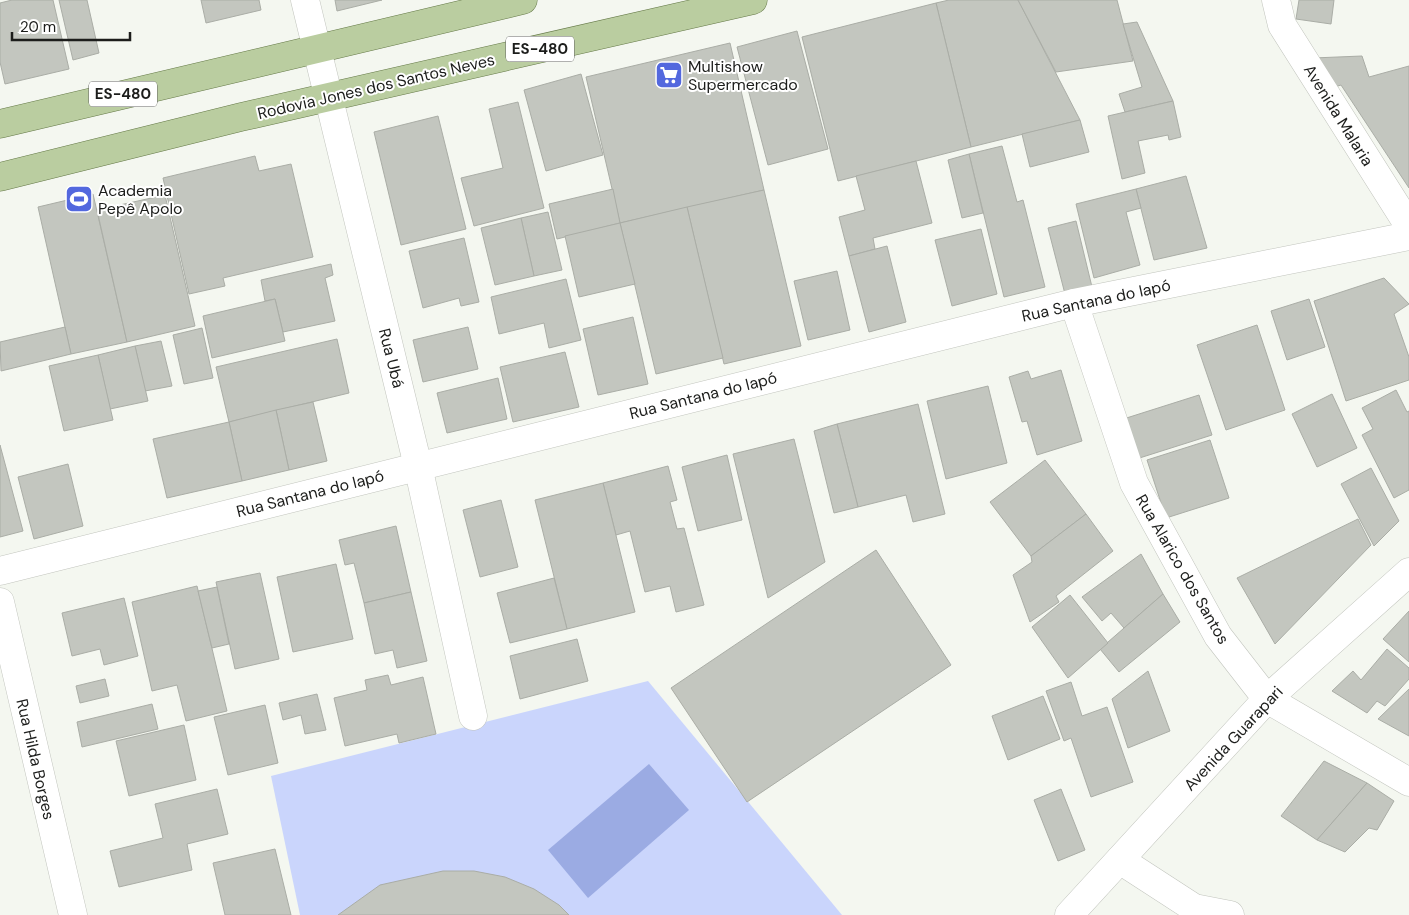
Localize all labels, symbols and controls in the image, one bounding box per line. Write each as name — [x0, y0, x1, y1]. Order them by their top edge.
scale bar — [12, 10, 130, 42]
text: 20 m — [20, 17, 56, 37]
road number: ES-480 — [506, 36, 574, 62]
street label: Rodovia Jones dos Santos Neves — [256, 49, 497, 124]
place label: Multishow Supermercado — [688, 56, 798, 95]
supermarket icon: Multishow Supermercado — [654, 60, 684, 90]
street label: Avenida Malaria — [1299, 61, 1378, 170]
road number: ES-480 — [89, 82, 157, 106]
place label: Academia Pepê Apolo — [98, 180, 182, 219]
sports icon: Academia Pepê Apolo — [64, 184, 94, 214]
street label: Rua Santana do Iapó — [1020, 274, 1172, 327]
street label: Rua Ubá — [374, 326, 409, 390]
street label: Rua Santana do Iapó — [627, 367, 779, 424]
street label: Rua Santana do Iapó — [234, 465, 386, 522]
street label: Rua Alarico dos Santos — [1131, 491, 1234, 648]
street label: Avenida Guarapari — [1179, 681, 1287, 795]
street label: Rua Hilda Borges — [11, 697, 60, 822]

